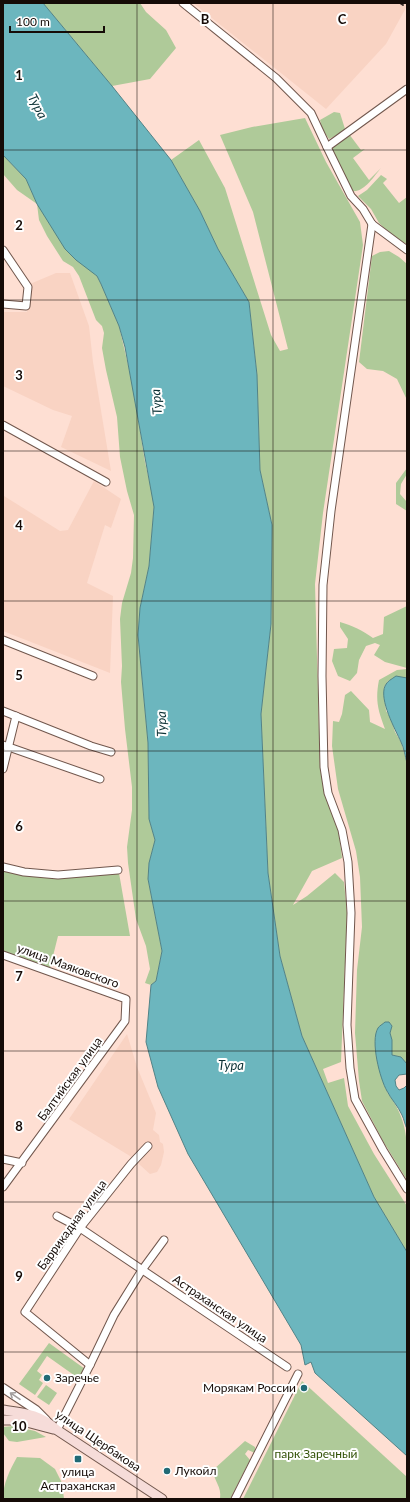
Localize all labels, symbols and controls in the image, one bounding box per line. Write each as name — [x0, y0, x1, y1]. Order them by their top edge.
scale bar — [10, 8, 104, 34]
text: B — [201, 11, 210, 27]
text: C — [338, 11, 347, 27]
text: 100 m — [16, 14, 50, 29]
text: 1 — [15, 67, 23, 83]
water label: Тура — [25, 91, 51, 121]
text: 2 — [15, 217, 23, 233]
text: 3 — [15, 367, 23, 383]
water label: Тура — [147, 388, 165, 416]
text: 4 — [15, 517, 23, 533]
text: 5 — [15, 667, 23, 683]
water label: Тура — [153, 711, 169, 737]
text: 6 — [15, 818, 23, 834]
street label: улица Маяковского — [15, 940, 121, 991]
text: 7 — [15, 968, 23, 984]
street label: Балтийская улица — [34, 1034, 105, 1124]
water label: Тура — [218, 1057, 244, 1073]
text: 8 — [15, 1118, 23, 1134]
street label: Баррикадная улица — [34, 1177, 109, 1273]
text: 9 — [15, 1268, 23, 1284]
street label: Астраханская улица — [170, 1271, 270, 1346]
place label: Заречье — [55, 1370, 99, 1385]
marker: Заречье — [42, 1373, 52, 1383]
place label: Морякам России — [203, 1380, 296, 1395]
marker: Морякам России — [299, 1383, 309, 1393]
one-way arrow — [10, 1392, 21, 1400]
street label: улица Щербакова — [53, 1406, 144, 1475]
text: 10 — [11, 1418, 27, 1434]
park label: парк Заречный — [274, 1446, 358, 1461]
marker: улица Астраханская — [73, 1454, 83, 1464]
place label: Лукойл — [174, 1463, 216, 1478]
place label: улица Астраханская — [41, 1464, 116, 1493]
marker: Лукойл — [162, 1466, 172, 1476]

